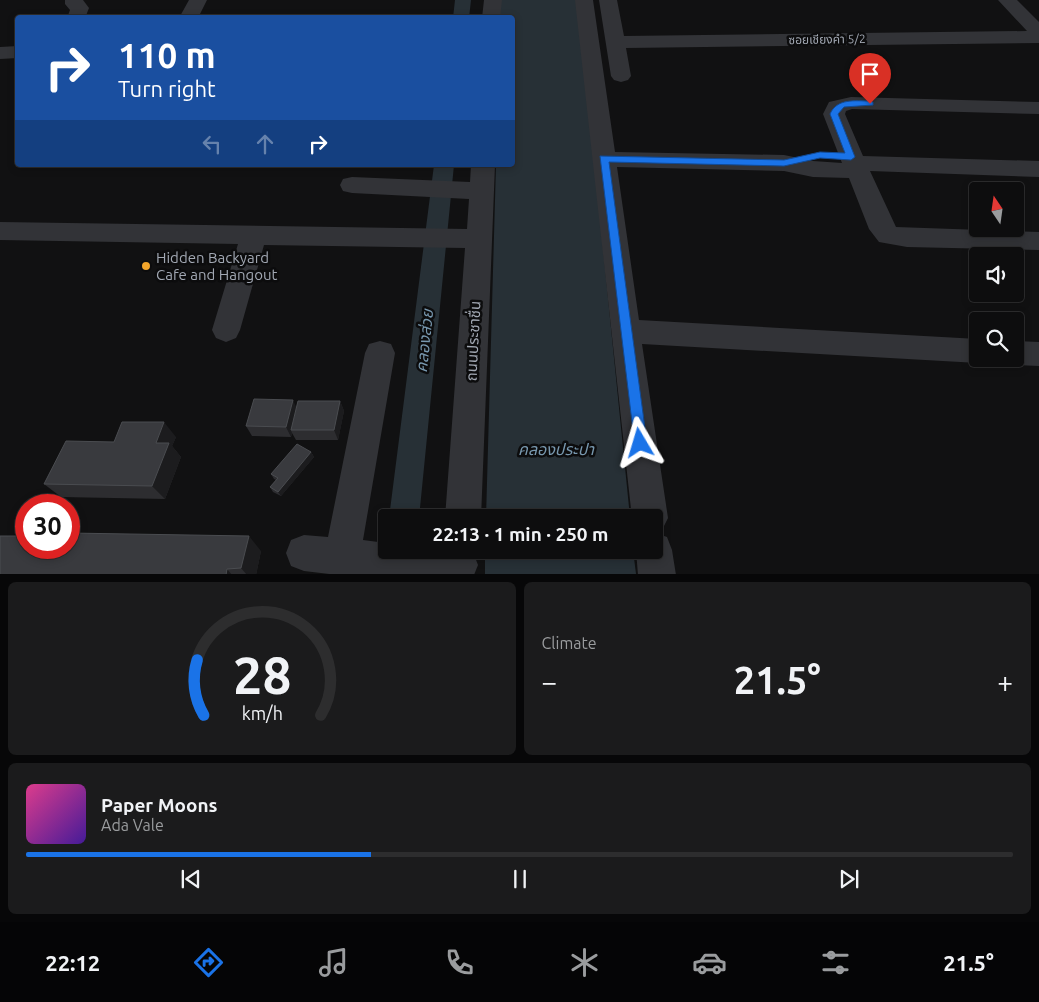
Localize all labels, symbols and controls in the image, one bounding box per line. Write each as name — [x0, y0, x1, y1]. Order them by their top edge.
street label: ซอยเชียงคำ 5/2 — [788, 32, 866, 46]
icon: right — [35, 35, 100, 100]
text: 110 m — [118, 35, 216, 75]
pin — [849, 53, 891, 104]
icon: arrive — [856, 60, 884, 88]
text: Turn right — [118, 76, 216, 101]
icon: left — [198, 130, 226, 158]
icon: ahead — [251, 130, 279, 158]
icon: right — [304, 130, 332, 158]
north arrow — [969, 182, 1024, 238]
map controls — [969, 182, 1024, 367]
button: sound — [969, 247, 1024, 302]
place label: Hidden Backyard Cafe and Hangout — [156, 249, 278, 283]
marker: Hidden Backyard Cafe and Hangout — [140, 260, 152, 272]
street label: ถนนประชาชื่น — [460, 300, 484, 382]
water label: คลองส่วย — [412, 307, 436, 373]
button: search — [969, 312, 1024, 367]
position arrow — [613, 416, 665, 468]
water label: คลองประปา — [518, 440, 595, 458]
speed limit sign: 30 — [15, 494, 80, 559]
text: 22:13 · 1 min · 250 m — [433, 523, 608, 545]
text: Climate — [542, 634, 597, 652]
text: 28 — [232, 646, 291, 704]
text: 21.5° — [734, 659, 821, 701]
text: − — [542, 666, 557, 697]
text: + — [997, 666, 1013, 697]
text: km/h — [241, 703, 282, 723]
text: Paper Moons — [101, 794, 218, 816]
text: Ada Vale — [101, 816, 164, 834]
icon: previous — [177, 865, 205, 893]
icon: pause — [506, 865, 534, 893]
icon: next — [835, 865, 863, 893]
icon: directions — [191, 945, 226, 980]
icon: music — [316, 945, 351, 980]
icon: phone — [442, 945, 477, 980]
icon: climate — [567, 945, 602, 980]
icon: car — [692, 945, 727, 980]
icon: filters — [818, 945, 853, 980]
text: 22:12 — [45, 950, 100, 975]
text: 21.5° — [943, 950, 994, 975]

